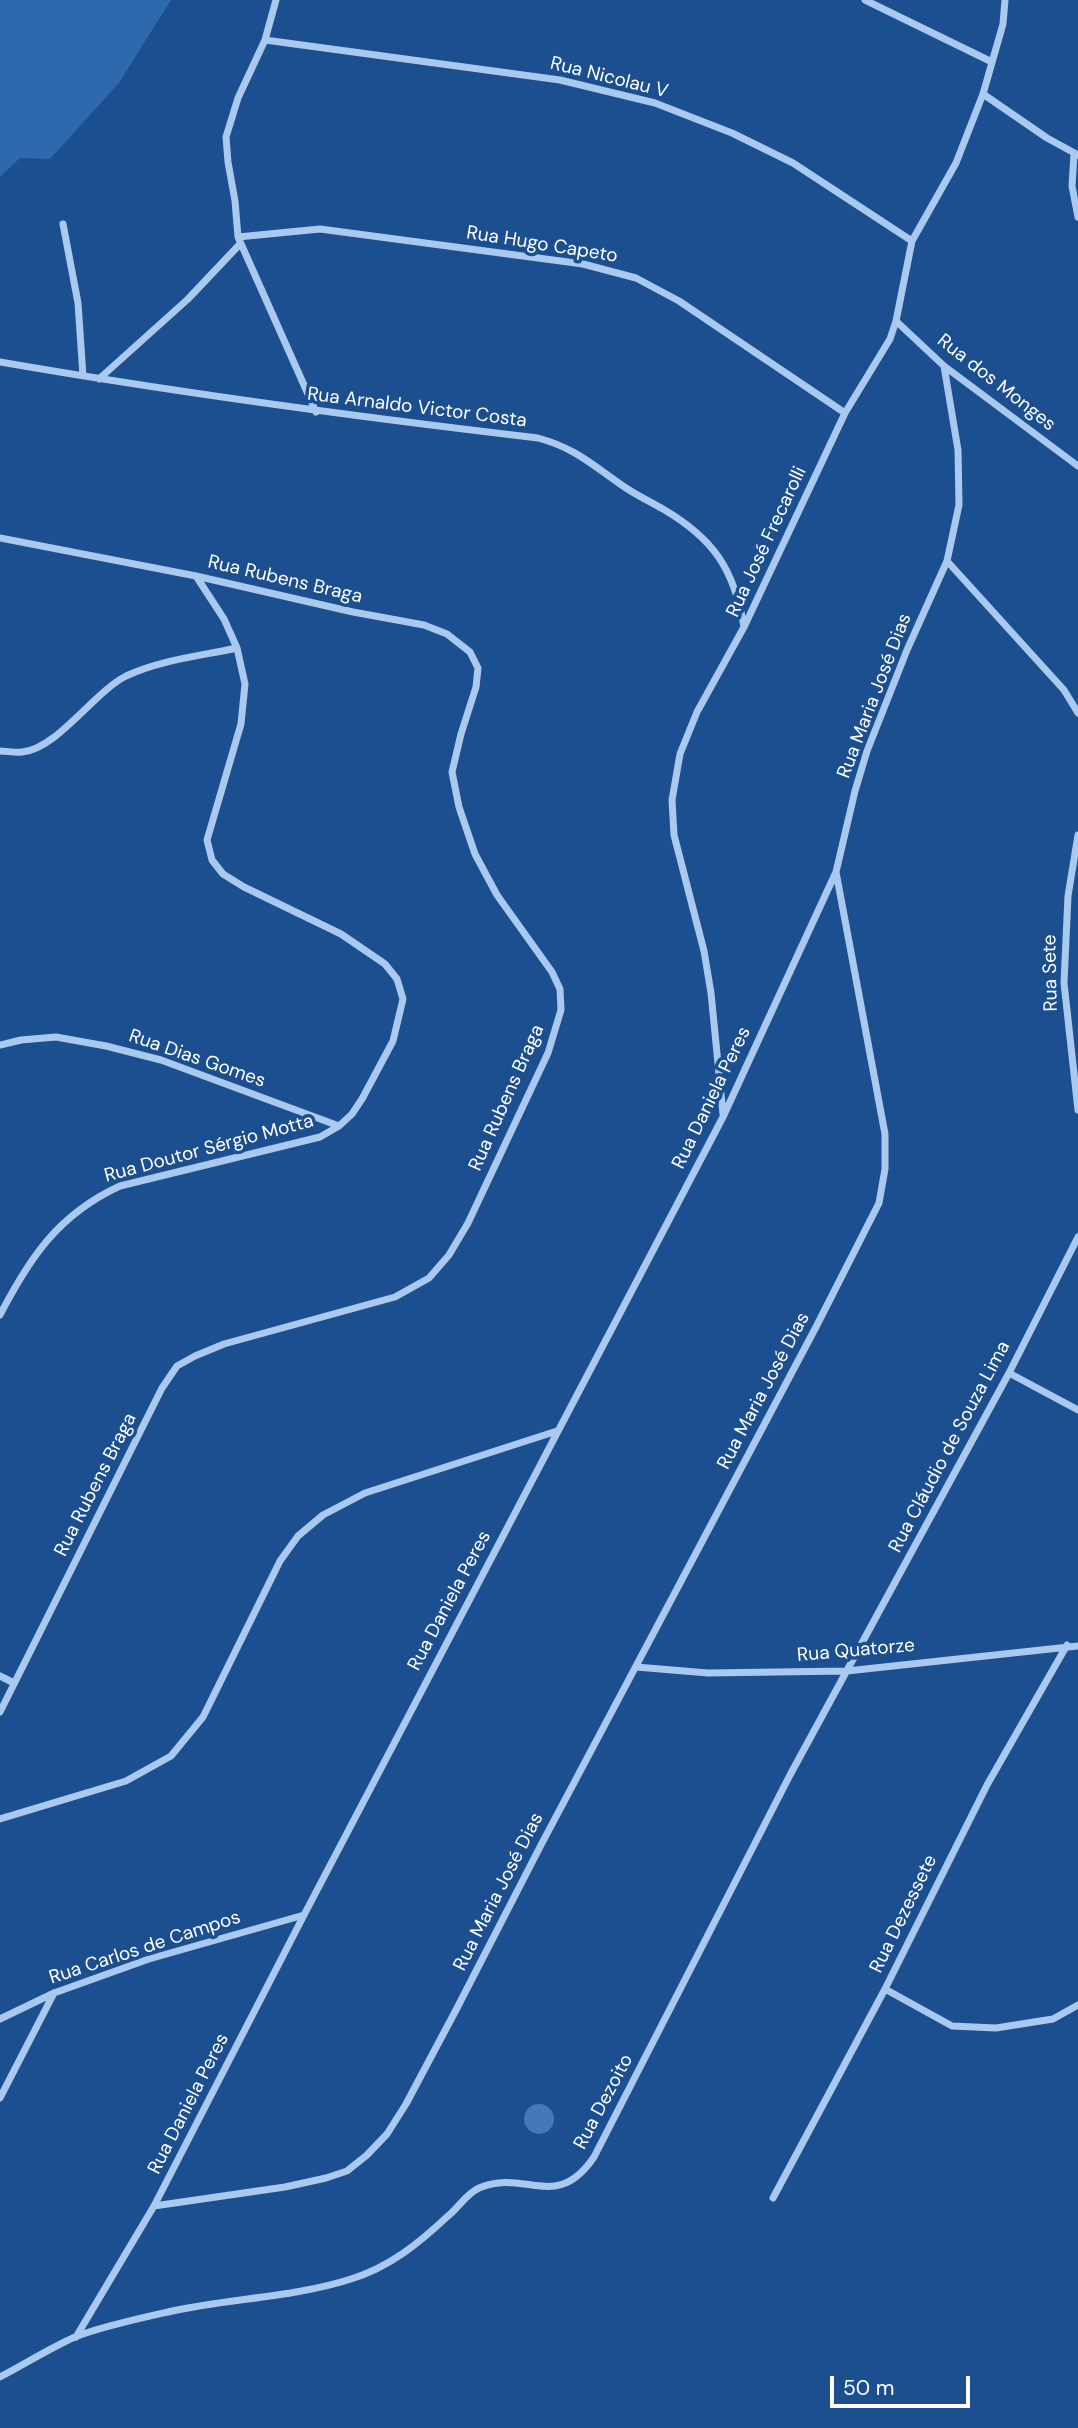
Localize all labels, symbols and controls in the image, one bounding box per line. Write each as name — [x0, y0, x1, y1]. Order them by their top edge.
street label: Rua Nicolau V — [548, 52, 670, 104]
street label: Rua Hugo Capeto — [465, 222, 619, 268]
street label: Rua dos Monges — [932, 330, 1060, 436]
street label: Rua Arnaldo Victor Costa — [306, 383, 528, 433]
street label: Rua José Frecarolli — [722, 463, 812, 621]
street label: Rua Rubens Braga — [206, 551, 364, 609]
street label: Rua Maria José Dias — [833, 610, 917, 782]
street label: Rua Sete — [1039, 934, 1063, 1012]
street label: Rua Rubens Braga — [465, 1021, 549, 1175]
street label: Rua Daniela Peres — [668, 1023, 756, 1173]
street label: Rua Dias Gomes — [126, 1025, 268, 1093]
street label: Rua Doutor Sérgio Motta — [102, 1110, 316, 1188]
street label: Rua Maria José Dias — [713, 1309, 815, 1473]
street label: Rua Cláudio de Souza Lima — [884, 1337, 1016, 1557]
street label: Rua Rubens Braga — [50, 1410, 142, 1560]
street label: Rua Daniela Peres — [404, 1527, 496, 1675]
street label: Rua Quatorze — [796, 1634, 916, 1668]
street label: Rua Maria José Dias — [449, 1809, 549, 1975]
street label: Rua Dezessete — [866, 1851, 942, 1977]
street label: Rua Carlos de Campos — [46, 1906, 244, 1990]
street label: Rua Daniela Peres — [144, 2030, 234, 2178]
street label: Rua Dezoito — [569, 2051, 639, 2153]
scale bar — [833, 2362, 973, 2406]
text: 50 m — [843, 2374, 894, 2402]

